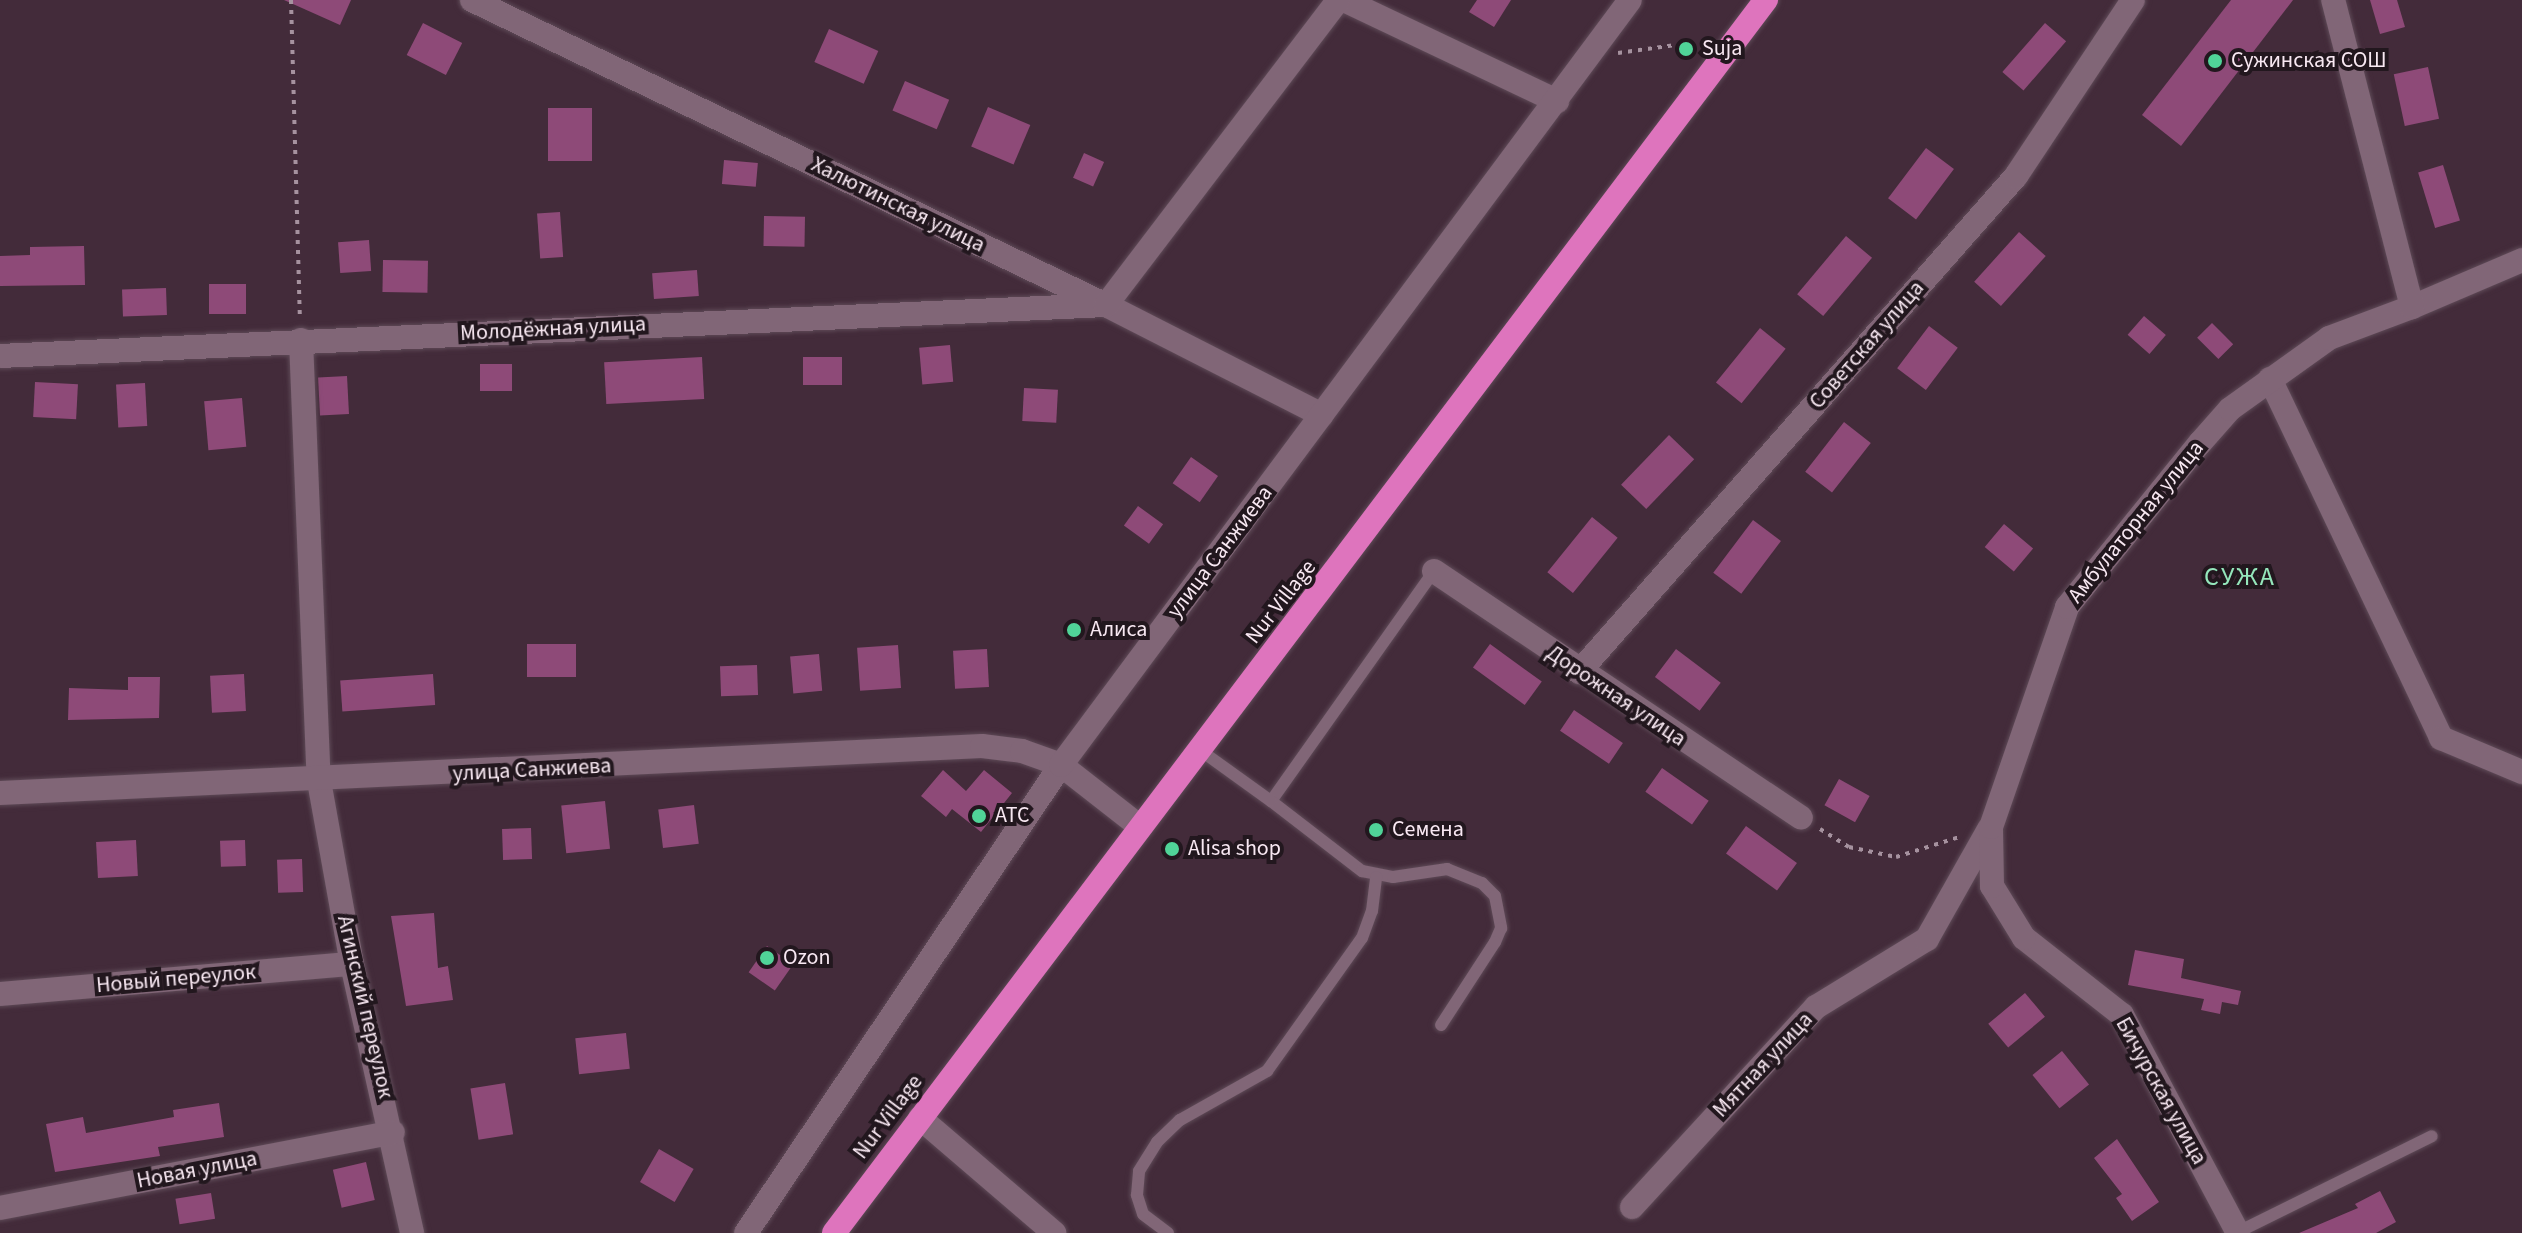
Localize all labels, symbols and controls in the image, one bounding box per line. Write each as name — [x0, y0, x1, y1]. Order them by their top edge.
place label: Suja — [1702, 36, 1742, 62]
marker: Suja — [1677, 40, 1695, 58]
place label: Сужинская СОШ — [2231, 48, 2387, 74]
marker: Сужинская СОШ — [2206, 52, 2224, 70]
street label: Халютинская улица — [807, 152, 989, 258]
street label: Советская улица — [1804, 275, 1930, 415]
street label: Молодёжная улица — [459, 311, 647, 347]
street label: Амбулаторная улица — [2062, 436, 2210, 608]
street label: улица Санжиева — [1162, 481, 1278, 623]
street label: Nur Village — [1240, 555, 1322, 649]
district label: СУЖА — [2204, 561, 2276, 593]
place label: Алиса — [1090, 617, 1147, 643]
marker: Алиса — [1065, 621, 1083, 639]
street label: Дорожная улица — [1541, 640, 1691, 752]
street label: улица Санжиева — [452, 753, 612, 787]
place label: АТС — [995, 803, 1030, 829]
marker: АТС — [970, 807, 988, 825]
place label: Семена — [1392, 817, 1464, 843]
marker: Семена — [1367, 821, 1385, 839]
place label: Alisa shop — [1188, 836, 1281, 862]
marker: Alisa shop — [1163, 840, 1181, 858]
street label: Агинский переулок — [331, 913, 399, 1101]
place label: Ozon — [783, 945, 831, 971]
marker: Ozon — [758, 949, 776, 967]
street label: Новый переулок — [95, 959, 257, 999]
street label: Мятная улица — [1708, 1007, 1818, 1123]
street label: Бичурская улица — [2110, 1013, 2212, 1169]
street label: Nur Village — [848, 1070, 928, 1164]
street label: Новая улица — [135, 1145, 259, 1195]

